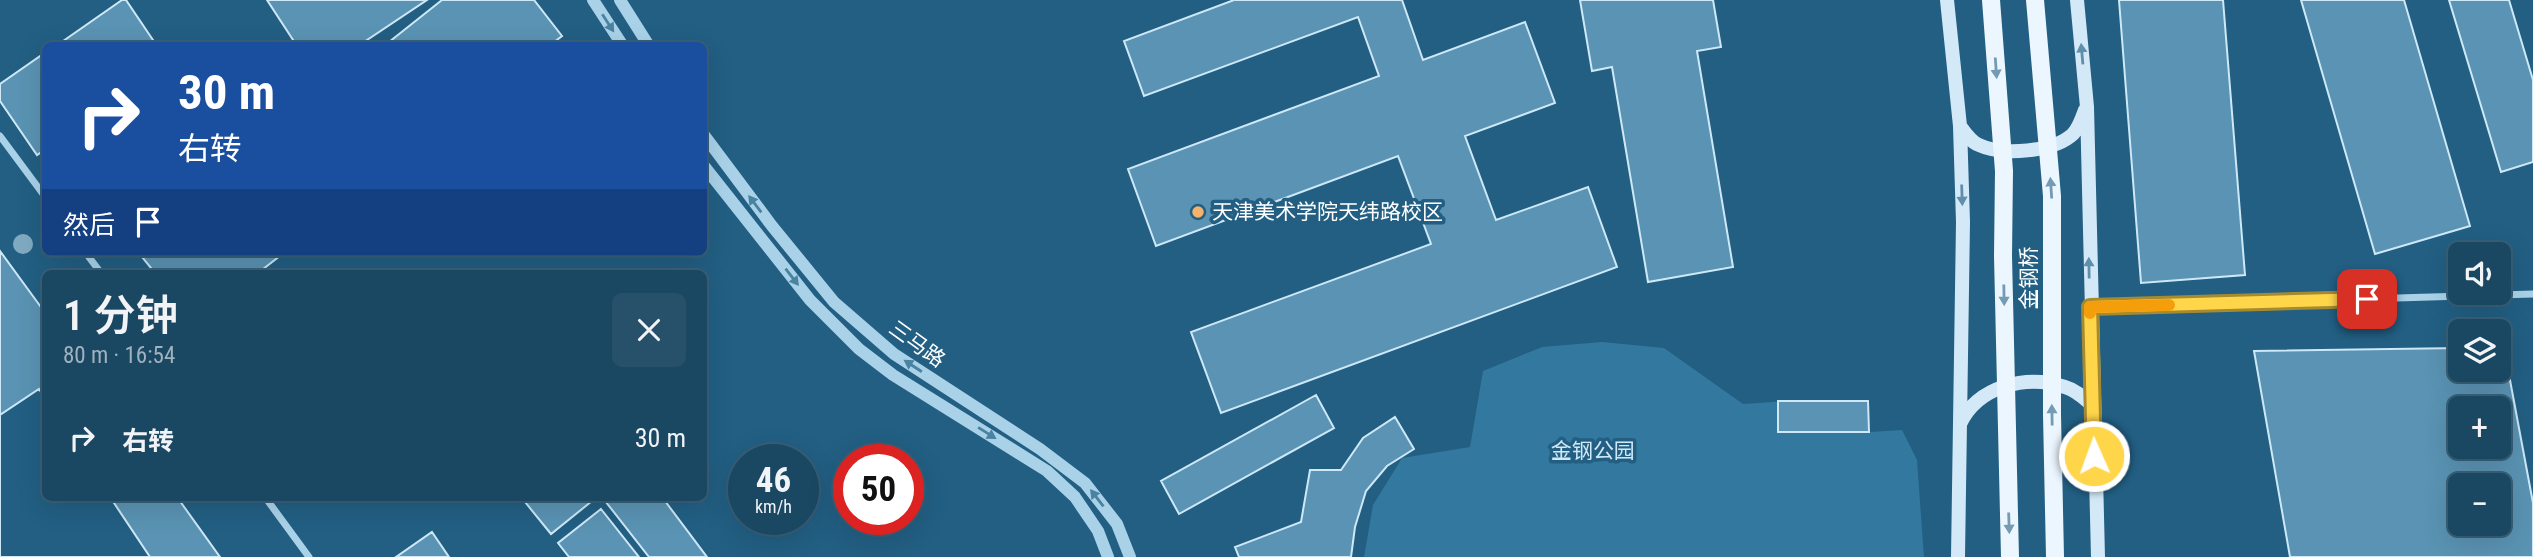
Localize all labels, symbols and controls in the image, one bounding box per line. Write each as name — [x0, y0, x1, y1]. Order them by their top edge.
one-way arrow — [601, 13, 614, 32]
one-way arrow — [2076, 43, 2087, 65]
one-way arrow — [1991, 57, 2002, 79]
text: 30 m — [178, 64, 275, 121]
icon: right — [63, 70, 154, 161]
text: 右转 — [178, 130, 242, 168]
one-way arrow — [2045, 177, 2056, 199]
one-way arrow — [1956, 184, 1968, 206]
one-way arrow — [749, 195, 763, 213]
place label: 天津美术学院天纬路校区 — [1212, 200, 1443, 224]
icon: arrive — [129, 203, 167, 241]
marker: 天津美术学院天纬路校区 — [1190, 204, 1206, 220]
text: 然后 — [63, 210, 115, 240]
map controls — [2448, 242, 2511, 536]
button: sound — [2448, 242, 2511, 305]
street label: 金钢桥 — [2017, 247, 2041, 310]
one-way arrow — [2084, 257, 2095, 279]
one-way arrow — [784, 268, 798, 286]
pin — [2337, 269, 2397, 329]
icon: arrive — [2348, 280, 2386, 318]
one-way arrow — [1998, 284, 2010, 306]
text: 1 分钟 — [63, 291, 178, 340]
button: close — [612, 293, 686, 367]
street label: 三马路 — [884, 316, 950, 372]
button: layers — [2448, 319, 2511, 382]
text: 80 m · 16:54 — [63, 342, 175, 369]
one-way arrow — [903, 360, 922, 373]
button: + — [2448, 396, 2511, 459]
one-way arrow — [2046, 404, 2058, 426]
icon: right — [63, 419, 101, 457]
position arrow — [2057, 419, 2131, 493]
text: 30 m — [635, 423, 686, 453]
text: 右转 — [122, 426, 174, 456]
one-way arrow — [977, 427, 996, 440]
park label: 金钢公园 — [1551, 439, 1635, 463]
speed limit sign: 50 — [833, 444, 924, 535]
text: 46 — [756, 460, 791, 501]
button: − — [2448, 473, 2511, 536]
one-way arrow — [1089, 490, 1104, 508]
text: km/h — [755, 496, 792, 517]
one-way arrow — [2003, 512, 2014, 534]

